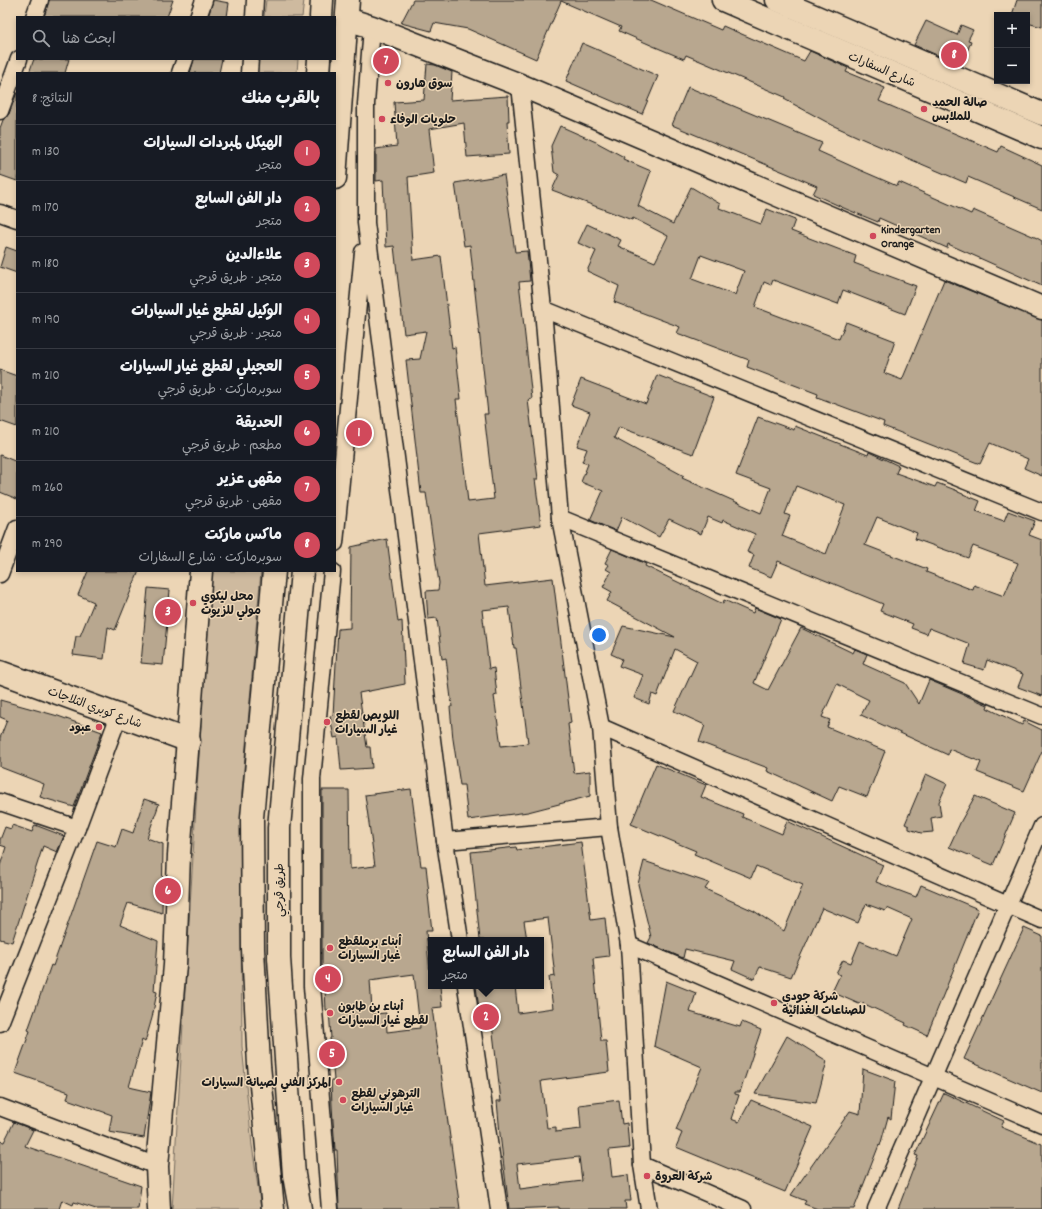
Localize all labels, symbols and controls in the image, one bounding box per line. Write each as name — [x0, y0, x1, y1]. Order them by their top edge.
map controls — [994, 12, 1030, 84]
button: + — [994, 12, 1030, 48]
search box — [16, 16, 336, 60]
icon: search — [30, 27, 52, 49]
text: ابحث هنا — [62, 29, 116, 51]
pin: 8 — [941, 40, 967, 70]
pin: 7 — [373, 46, 399, 76]
button: − — [994, 48, 1030, 84]
street label: شارع السفارات — [845, 49, 918, 92]
place label: سوق هارون — [396, 76, 452, 93]
marker: سوق هارون — [383, 78, 393, 88]
text: بالقرب منك — [242, 88, 320, 112]
text: النتائج: 8 — [32, 90, 72, 109]
place label: صالة الحمد للملابس — [932, 95, 987, 126]
marker: صالة الحمد للملابس — [919, 104, 929, 114]
place label: حلويات الوفاء — [390, 112, 456, 129]
marker: حلويات الوفاء — [377, 114, 387, 124]
text: الهيكل لمبردات السيارات — [143, 133, 282, 155]
text: 130 m — [32, 143, 60, 162]
text: 1 — [306, 143, 308, 162]
text: متجر — [257, 157, 282, 176]
text: دار الفن السابع — [195, 189, 282, 211]
text: 170 m — [32, 199, 59, 218]
text: 2 — [304, 199, 310, 218]
text: متجر — [257, 213, 282, 232]
place label: Kindergarten Orange — [881, 222, 941, 253]
marker: Kindergarten Orange — [868, 231, 878, 241]
text: علاءالدين — [226, 245, 282, 267]
text: 180 m — [32, 255, 59, 274]
text: 3 — [304, 255, 310, 274]
text: متجر · طريق قرجي — [189, 269, 282, 288]
text: الوكيل لقطع غيار السيارات — [131, 301, 282, 323]
text: 190 m — [32, 311, 60, 330]
text: 4 — [304, 311, 310, 330]
text: متجر · طريق قرجي — [189, 325, 282, 344]
text: العجيلي لقطع غيار السيارات — [120, 357, 282, 379]
text: 210 m — [32, 367, 60, 386]
text: 5 — [304, 367, 310, 386]
text: سوبرماركت · طريق قرجي — [158, 381, 282, 400]
text: الحديقة — [236, 413, 282, 435]
pin: 1 — [346, 418, 372, 448]
text: 210 m — [32, 423, 60, 442]
text: 6 — [304, 423, 310, 442]
text: مطعم · طريق قرجي — [182, 437, 282, 456]
text: مقهى عزير — [218, 469, 282, 491]
text: 260 m — [32, 479, 63, 498]
text: 7 — [305, 479, 310, 498]
text: مقهى · طريق قرجي — [185, 493, 282, 512]
text: ماكس ماركت — [205, 525, 282, 547]
text: 290 m — [32, 535, 63, 554]
text: 8 — [304, 535, 310, 554]
text: سوبرماركت · شارع السفارات — [138, 549, 282, 568]
place label: محل ليكوي مولي للزيوت — [201, 589, 261, 621]
pin: 3 — [155, 597, 181, 627]
marker: محل ليكوي مولي للزيوت — [188, 598, 198, 608]
your location — [589, 625, 609, 645]
street label: شارع كوبري الثلاجات — [45, 683, 144, 733]
place label: اللويص لقطع غيار السيارات — [335, 708, 399, 739]
marker: اللويص لقطع غيار السيارات — [322, 717, 332, 727]
place label: عبود — [69, 720, 92, 737]
marker: عبود — [94, 722, 104, 732]
street label: طريق قرجي — [272, 863, 290, 917]
pin: 6 — [155, 876, 181, 906]
place label: أبناء برملقطع غيار السيارات — [338, 933, 402, 965]
popup — [428, 937, 544, 989]
marker: أبناء برملقطع غيار السيارات — [325, 943, 335, 953]
text: دار الفن السابع — [442, 943, 530, 965]
pin: 4 — [315, 964, 341, 994]
text: متجر — [442, 967, 468, 986]
place label: شركة جودي للصناعات الغذائية — [782, 989, 866, 1020]
place label: أبناء بن طابون لقطع غيار السيارات — [338, 998, 429, 1030]
marker: شركة جودي للصناعات الغذائية — [769, 998, 779, 1008]
pin: 2 — [473, 1002, 499, 1032]
marker: أبناء بن طابون لقطع غيار السيارات — [325, 1008, 335, 1018]
pin: 5 — [319, 1039, 345, 1069]
place label: المركز الفني لصيانة السيارات — [201, 1075, 331, 1093]
marker: المركز الفني لصيانة السيارات — [334, 1077, 344, 1087]
place label: الترهوني لقطع غيار السيارات — [351, 1086, 420, 1117]
marker: الترهوني لقطع غيار السيارات — [338, 1095, 348, 1105]
place label: شركة العروة — [655, 1169, 712, 1186]
marker: شركة العروة — [642, 1171, 652, 1181]

